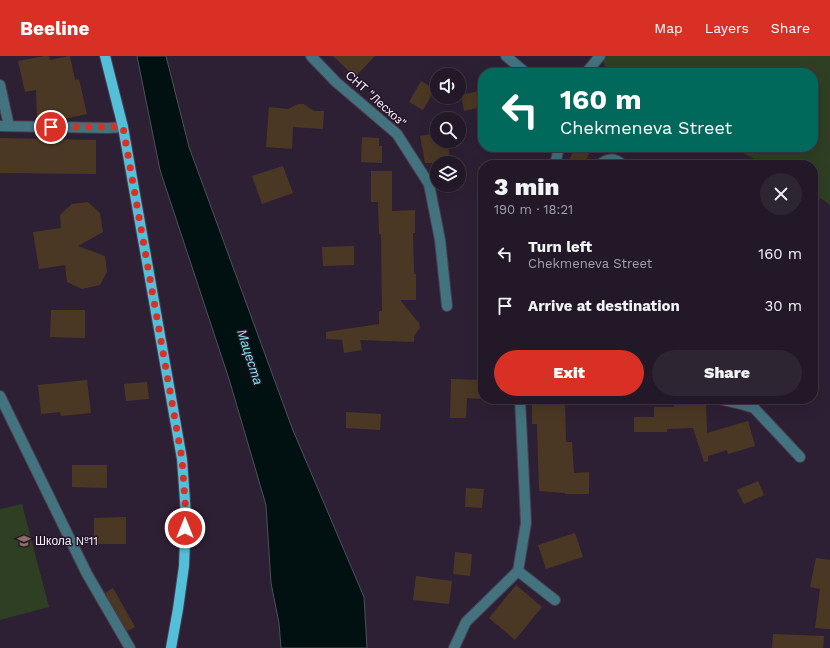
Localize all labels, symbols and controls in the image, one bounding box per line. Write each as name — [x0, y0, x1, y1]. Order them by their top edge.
text: Beeline — [20, 17, 90, 40]
text: Map — [654, 20, 683, 36]
text: Layers — [705, 20, 749, 36]
text: Share — [771, 20, 810, 36]
street label: СНТ "Лесхоз" — [343, 68, 409, 130]
map controls — [430, 68, 466, 192]
button: sound — [430, 68, 466, 104]
text: 160 m — [560, 83, 642, 116]
icon: left — [494, 84, 546, 136]
pin — [34, 110, 68, 144]
button: search — [430, 112, 466, 148]
icon: arrive — [40, 116, 62, 138]
text: Chekmeneva Street — [560, 117, 732, 138]
button: layers — [430, 156, 466, 192]
text: 3 min — [494, 173, 559, 201]
button: close — [760, 173, 802, 215]
text: 190 m · 18:21 — [494, 202, 573, 217]
text: Turn left — [528, 238, 592, 256]
icon: left — [494, 243, 516, 265]
text: 160 m — [758, 245, 802, 263]
text: Chekmeneva Street — [528, 256, 652, 271]
icon: arrive — [494, 295, 516, 317]
text: Arrive at destination — [528, 297, 680, 315]
text: 30 m — [765, 297, 802, 315]
water label: Мацеста — [234, 328, 266, 386]
button: Exit — [494, 350, 644, 396]
button: Share — [652, 350, 802, 396]
position arrow — [164, 507, 206, 549]
school or university icon: Школа №11 — [16, 533, 32, 549]
place label: Школа №11 — [35, 534, 98, 548]

